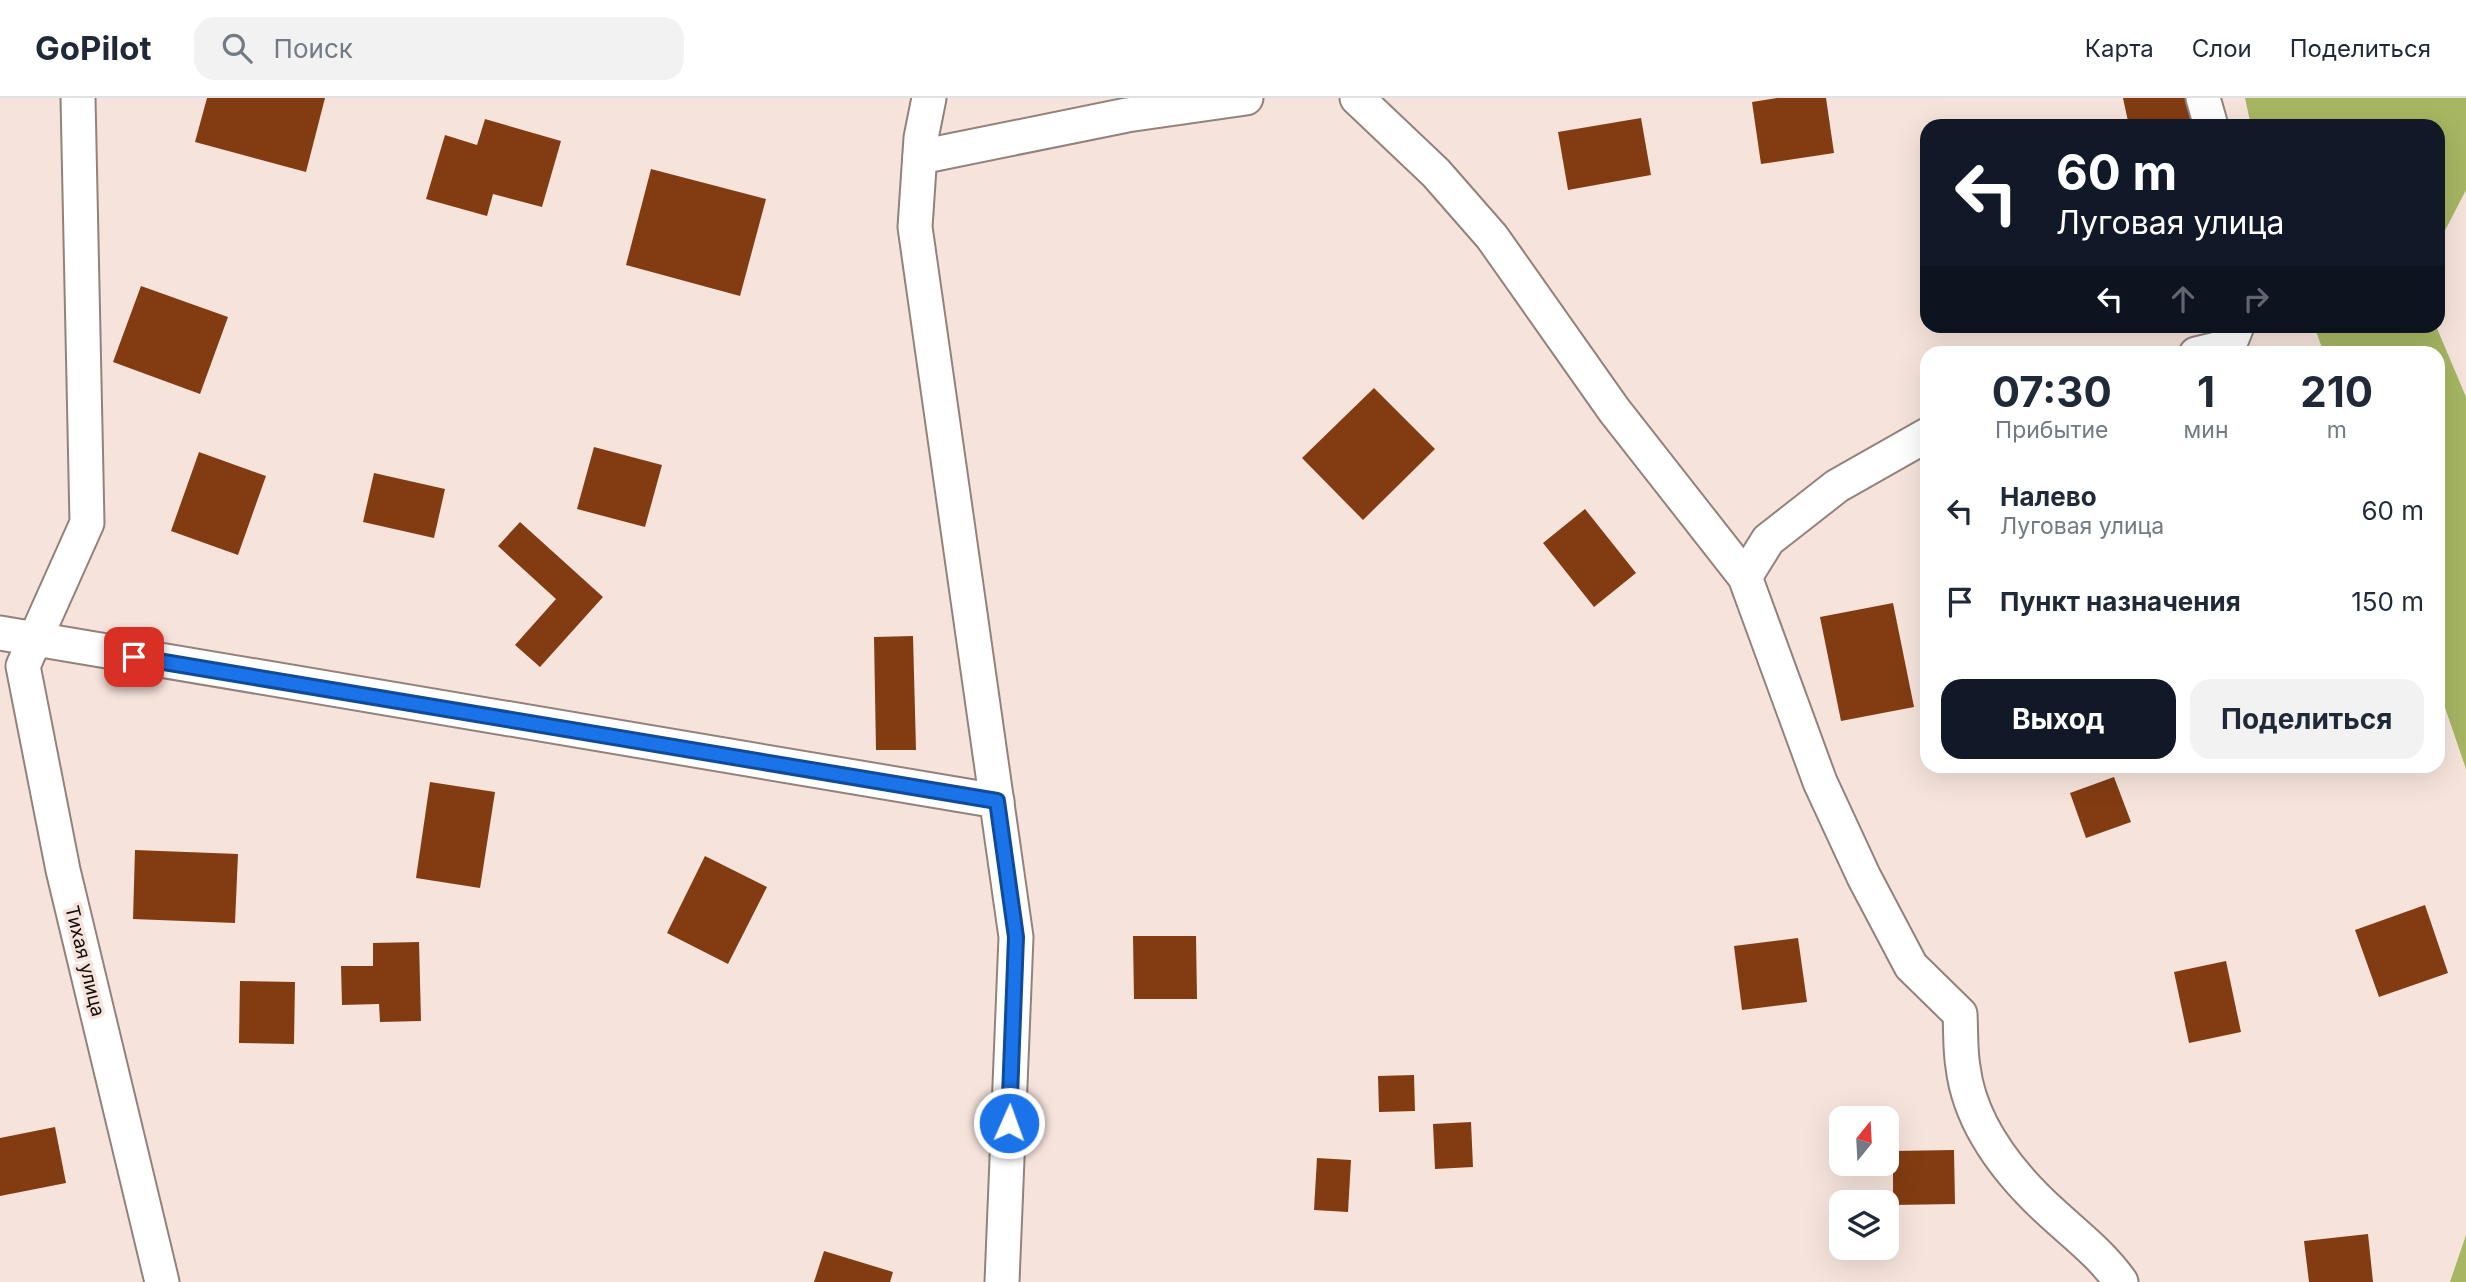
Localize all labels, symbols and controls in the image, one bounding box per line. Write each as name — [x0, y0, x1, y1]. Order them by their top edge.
search box — [194, 17, 684, 80]
text: GoPilot — [35, 28, 152, 68]
icon: search — [218, 29, 256, 67]
text: Поиск — [274, 33, 353, 64]
text: Карта — [2085, 34, 2154, 63]
text: Слои — [2192, 34, 2252, 63]
text: Поделиться — [2290, 34, 2431, 63]
text: 60 m — [2056, 143, 2177, 202]
icon: left — [1941, 147, 2032, 238]
text: Луговая улица — [2056, 203, 2284, 242]
icon: left — [2091, 280, 2129, 318]
icon: ahead — [2164, 280, 2202, 318]
icon: right — [2237, 280, 2275, 318]
text: 07:30 — [1992, 366, 2112, 417]
text: 1 — [2197, 366, 2215, 417]
text: 210 — [2300, 366, 2373, 417]
text: Прибытие — [1995, 416, 2109, 444]
text: мин — [2184, 416, 2229, 444]
text: m — [2327, 416, 2347, 444]
text: Налево — [2000, 481, 2097, 512]
icon: left — [1941, 492, 1979, 530]
text: 60 m — [2361, 495, 2424, 526]
text: Луговая улица — [2000, 512, 2164, 540]
icon: arrive — [1941, 583, 1979, 621]
text: Пункт назначения — [2000, 586, 2241, 617]
text: 150 m — [2351, 586, 2424, 617]
pin — [104, 627, 164, 687]
icon: arrive — [115, 638, 153, 676]
button: Выход — [1941, 679, 2176, 759]
button: Поделиться — [2190, 679, 2424, 759]
street label: Тихая улица — [60, 903, 110, 1019]
position arrow — [972, 1086, 1046, 1160]
north arrow — [1829, 1106, 1899, 1176]
map controls — [1829, 1106, 1899, 1260]
button: layers — [1829, 1190, 1899, 1260]

